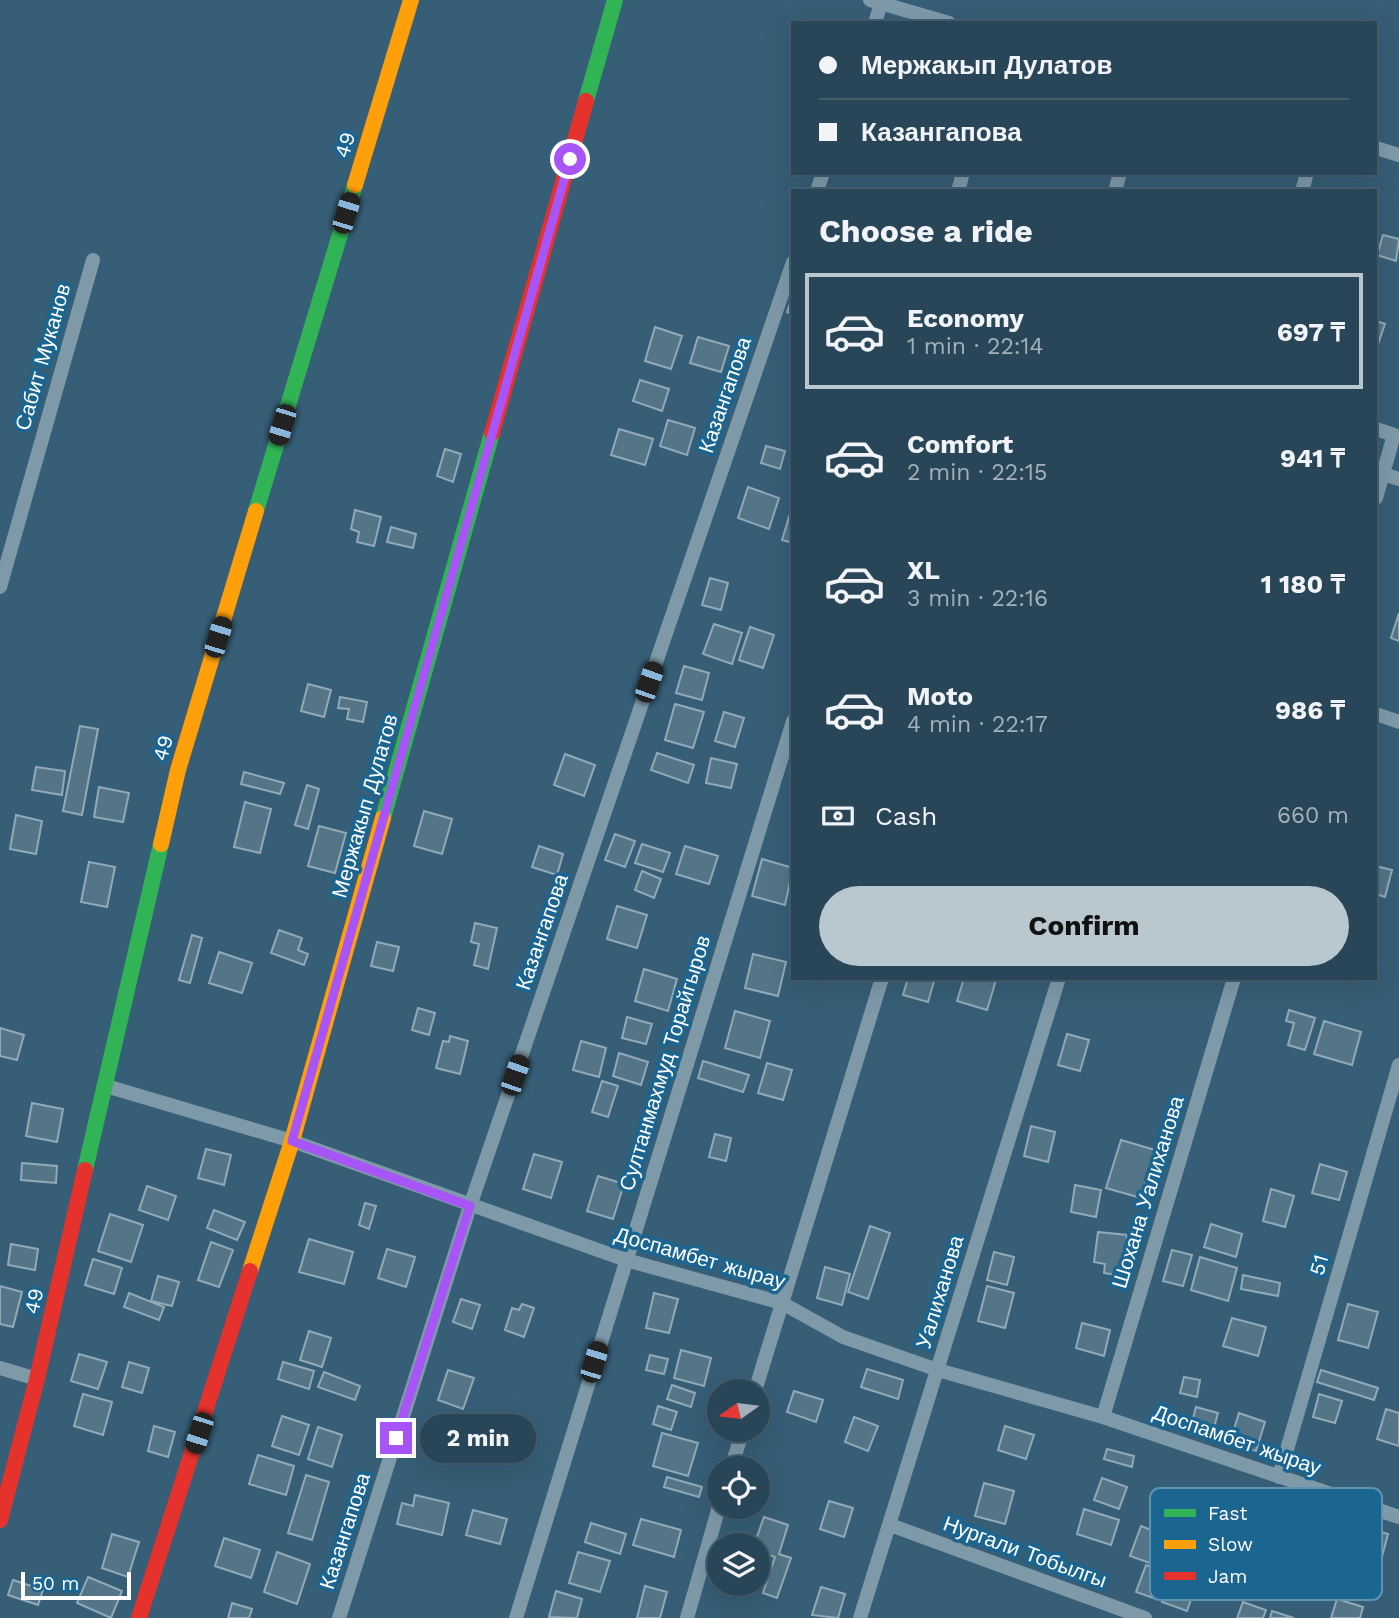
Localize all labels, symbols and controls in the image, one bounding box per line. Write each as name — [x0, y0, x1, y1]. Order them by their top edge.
text: Мержакып Дулатов — [861, 50, 1112, 80]
text: Казангапова — [861, 117, 1022, 147]
street label: 49 — [329, 129, 360, 161]
route start — [554, 143, 586, 175]
car — [330, 190, 363, 236]
text: Choose a ride — [819, 212, 1033, 250]
street label: Сабит Муканов — [10, 281, 75, 433]
icon: car — [823, 300, 886, 363]
text: Economy — [907, 303, 1024, 333]
text: 697 ₸ — [1277, 317, 1345, 347]
street label: Казангапова — [693, 333, 756, 456]
text: 1 min · 22:14 — [907, 333, 1044, 360]
car — [266, 402, 299, 448]
icon: car — [823, 426, 886, 489]
text: Comfort — [907, 429, 1013, 459]
text: 941 ₸ — [1280, 443, 1345, 473]
text: 2 min · 22:15 — [907, 459, 1047, 486]
icon: car — [823, 552, 886, 615]
text: XL — [907, 555, 940, 585]
text: 1 180 ₸ — [1261, 569, 1345, 599]
text: 3 min · 22:16 — [907, 585, 1048, 612]
car — [202, 614, 235, 660]
car — [633, 659, 666, 705]
icon: car — [823, 678, 886, 741]
text: Moto — [907, 681, 973, 711]
text: 986 ₸ — [1275, 695, 1345, 725]
street label: Мержакып Дулатов — [326, 711, 403, 901]
text: 4 min · 22:17 — [907, 711, 1048, 738]
street label: 49 — [147, 732, 178, 764]
icon: cash — [819, 797, 857, 835]
text: Cash — [875, 801, 937, 831]
text: 660 m — [1277, 802, 1349, 829]
street label: Казангапова — [510, 870, 573, 993]
button: Confirm — [819, 886, 1349, 966]
street label: Султанмахмуд Торайгыров — [614, 932, 715, 1194]
car — [499, 1052, 532, 1098]
street label: Шохана Уалиханова — [1106, 1092, 1189, 1291]
street label: Доспамбет жырау — [612, 1221, 789, 1294]
street label: Уалиханова — [910, 1232, 969, 1351]
street label: 51 — [1304, 1252, 1333, 1278]
street label: 49 — [18, 1286, 49, 1316]
car — [578, 1339, 611, 1385]
north arrow — [707, 1379, 770, 1442]
map controls — [707, 1379, 770, 1596]
street label: Доспамбет жырау — [1150, 1399, 1325, 1480]
car — [183, 1410, 216, 1456]
callout: 2 min — [420, 1414, 536, 1462]
route end — [380, 1422, 412, 1454]
text: 2 min — [447, 1425, 509, 1452]
button: locate — [707, 1456, 770, 1519]
street label: Казангапова — [314, 1469, 375, 1592]
legend — [1150, 1488, 1382, 1600]
text: Fast — [1208, 1502, 1247, 1525]
street label: Нургали Тобылгы — [940, 1510, 1110, 1593]
button: layers — [707, 1533, 770, 1596]
text: Slow — [1208, 1533, 1253, 1556]
text: Jam — [1208, 1565, 1247, 1588]
scale bar — [21, 1569, 131, 1601]
text: 50 m — [32, 1572, 79, 1595]

